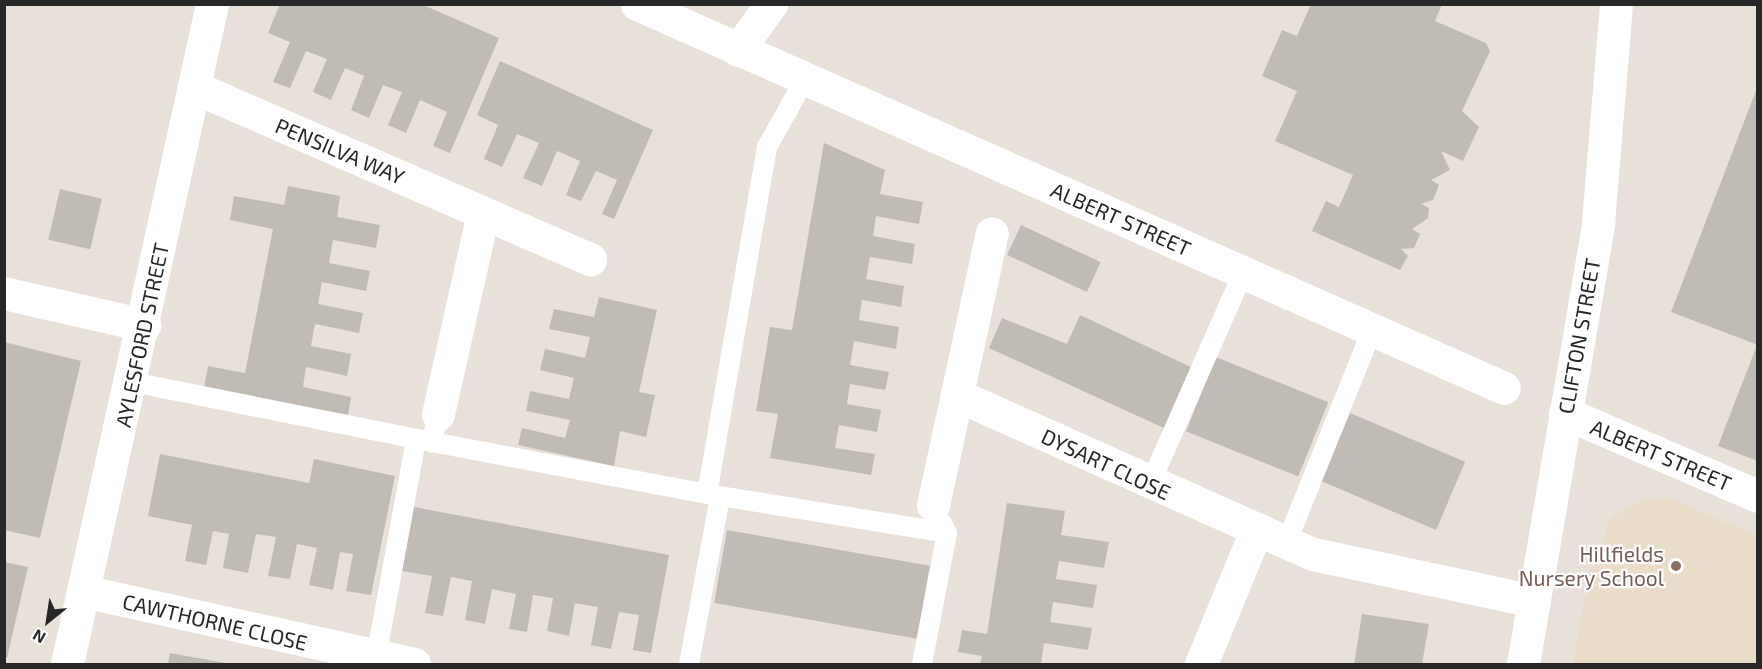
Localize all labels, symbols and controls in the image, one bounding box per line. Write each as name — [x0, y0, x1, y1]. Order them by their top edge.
street label: PENSILVA WAY — [271, 112, 409, 190]
street label: ALBERT STREET — [1047, 177, 1195, 261]
street label: AYLESFORD STREET — [110, 241, 174, 429]
street label: CLIFTON STREET — [1553, 256, 1605, 416]
street label: ALBERT STREET — [1587, 414, 1735, 496]
street label: DYSART CLOSE — [1037, 423, 1175, 505]
place label: Hillfields Nursery School — [1518, 541, 1664, 591]
marker: Hillfields Nursery School — [1669, 559, 1683, 573]
street label: CAWTHORNE CLOSE — [120, 588, 310, 656]
north arrow — [18, 591, 78, 651]
text: N — [29, 626, 49, 648]

